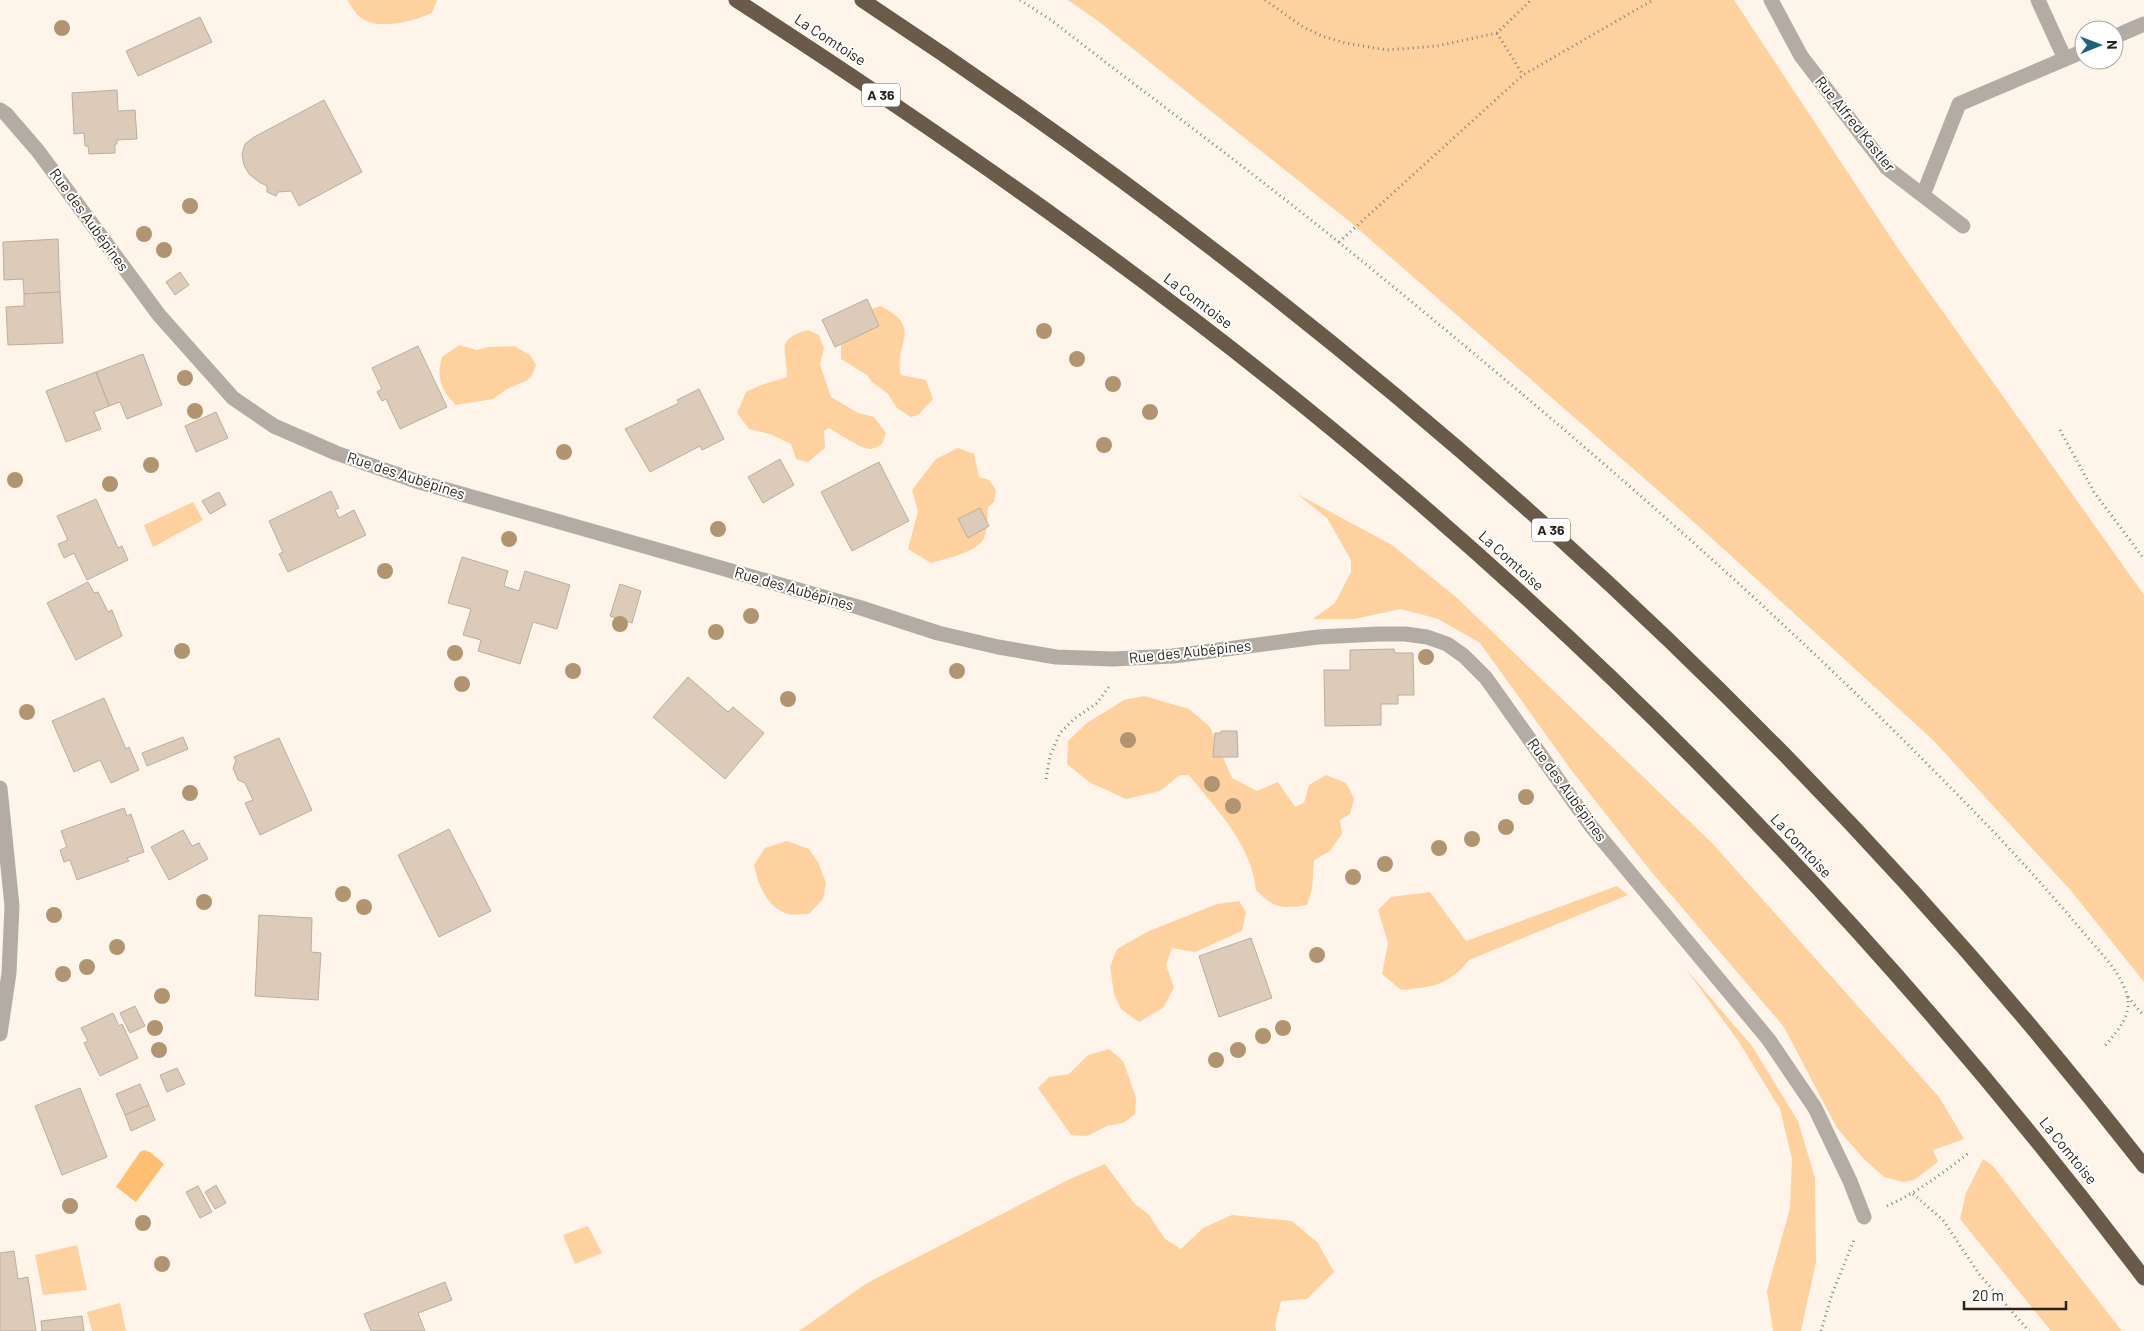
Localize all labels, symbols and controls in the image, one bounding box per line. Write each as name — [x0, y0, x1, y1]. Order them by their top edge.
street label: La Comtoise — [792, 9, 870, 69]
north arrow — [2074, 20, 2124, 70]
text: N — [2104, 40, 2121, 50]
street label: Rue Alfred Kastler — [1812, 72, 1900, 175]
road number: A 36 — [862, 84, 900, 106]
street label: Rue des Aubépines — [46, 164, 133, 274]
street label: La Comtoise — [1161, 269, 1236, 332]
street label: Rue des Aubépines — [345, 448, 468, 503]
road number: A 36 — [1532, 518, 1570, 542]
street label: La Comtoise — [1475, 526, 1548, 594]
street label: Rue des Aubépines — [733, 562, 856, 614]
street label: Rue des Aubépines — [1128, 636, 1252, 666]
street label: Rue des Aubépines — [1524, 734, 1611, 844]
street label: La Comtoise — [1767, 809, 1836, 881]
street label: La Comtoise — [2036, 1113, 2101, 1188]
scale bar — [1964, 1278, 2066, 1310]
text: 20 m — [1972, 1286, 2004, 1304]

